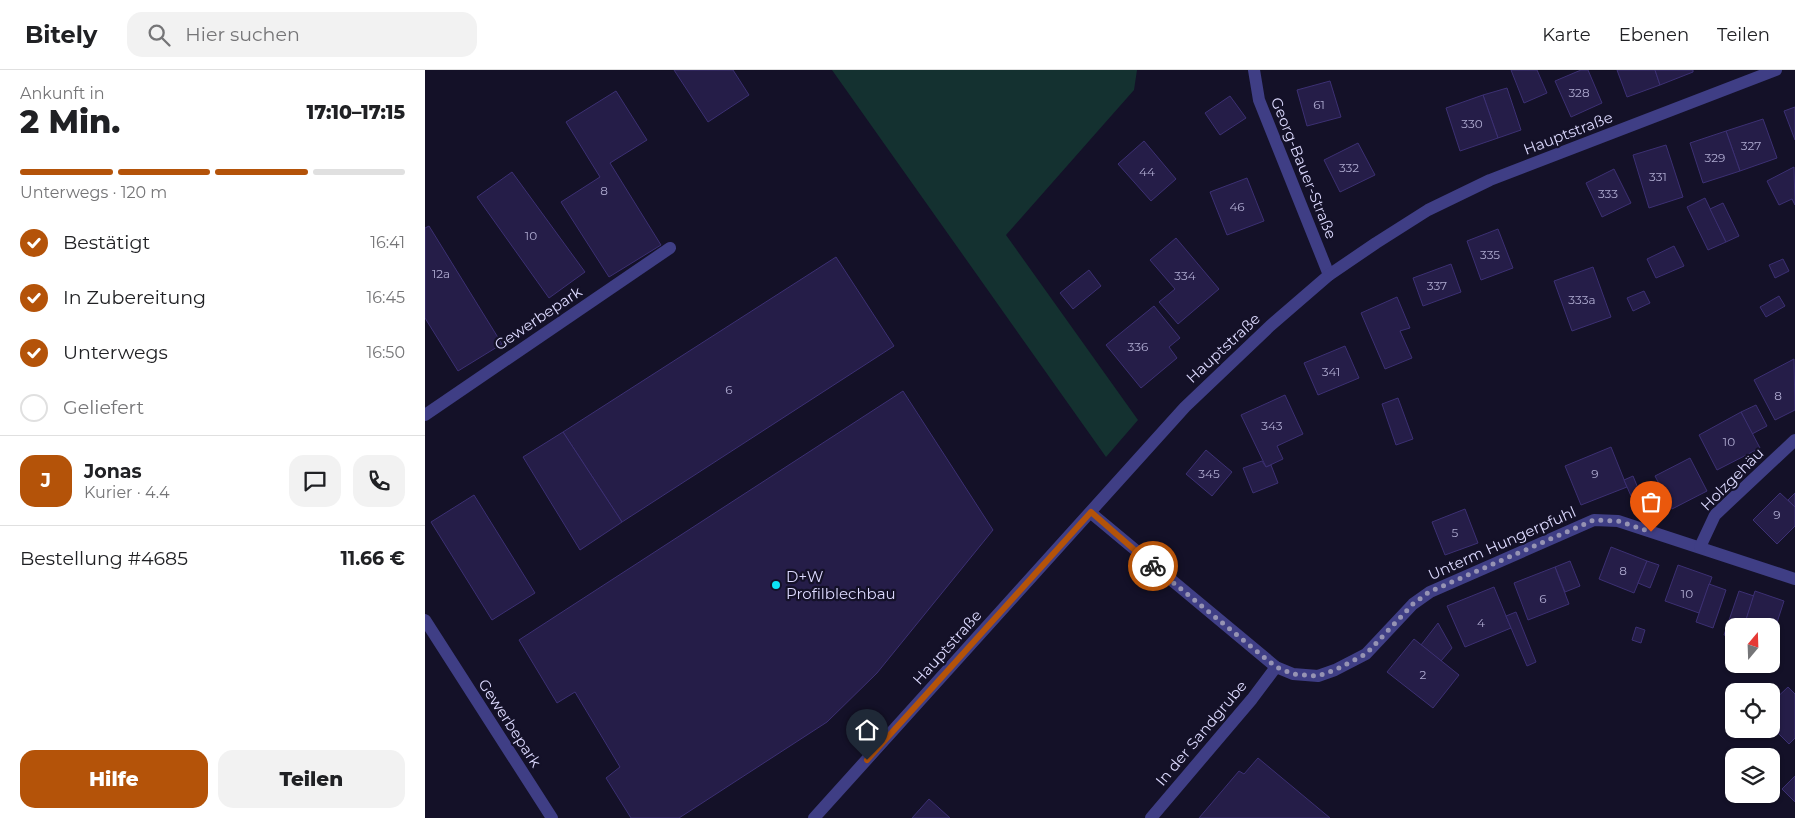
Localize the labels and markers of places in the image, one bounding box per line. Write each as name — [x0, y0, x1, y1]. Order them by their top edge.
pin — [1630, 481, 1672, 532]
place label: D+W Profilblechbau — [786, 567, 896, 603]
marker: D+W Profilblechbau — [770, 579, 782, 591]
pin — [846, 709, 888, 760]

